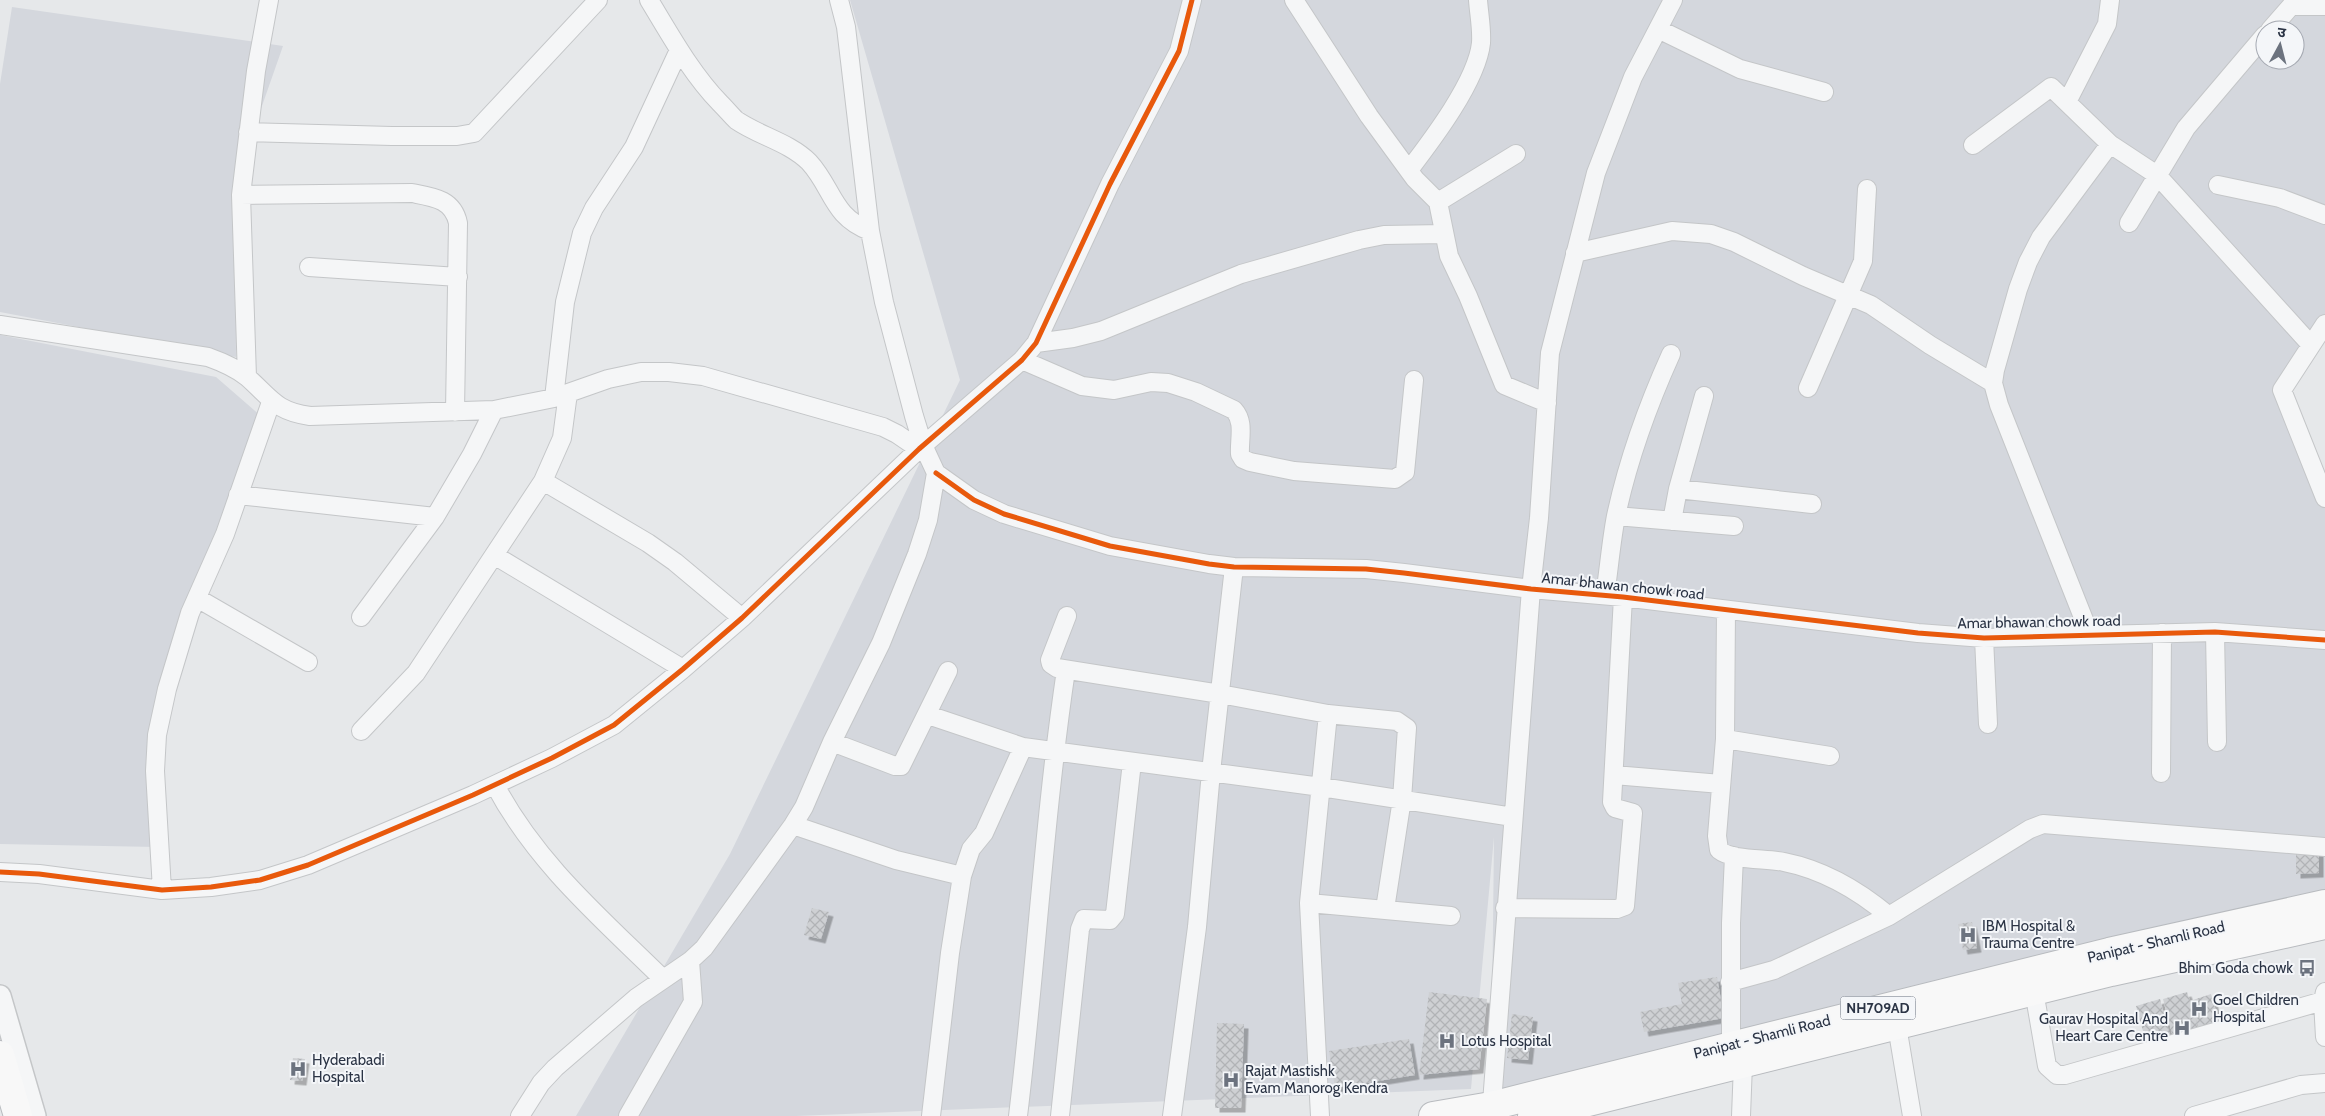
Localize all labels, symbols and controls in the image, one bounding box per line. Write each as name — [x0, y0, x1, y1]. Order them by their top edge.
north arrow — [2255, 20, 2305, 70]
text: उ — [2276, 23, 2288, 42]
street label: Amar bhawan chowk road — [1541, 569, 1705, 603]
street label: Amar bhawan chowk road — [1957, 612, 2121, 632]
place label: IBM Hospital & Trauma Centre — [1982, 917, 2075, 952]
street label: Panipat - Shamli Road — [2086, 917, 2226, 967]
hospital icon: IBM Hospital & Trauma Centre — [1958, 925, 1978, 945]
bus stop icon: Bhim Goda chowk — [2297, 958, 2317, 978]
place label: Bhim Goda chowk — [2178, 959, 2293, 977]
place label: Goel Children Hospital — [2213, 991, 2299, 1026]
road number: NH709AD — [1840, 996, 1916, 1020]
hospital icon: Goel Children Hospital — [2189, 999, 2209, 1019]
place label: Gaurav Hospital And Heart Care Centre — [2039, 1010, 2168, 1045]
street label: Panipat - Shamli Road — [1692, 1011, 1832, 1063]
hospital icon: Gaurav Hospital And Heart Care Centre — [2172, 1018, 2192, 1038]
hospital icon: Lotus Hospital — [1437, 1031, 1457, 1051]
place label: Lotus Hospital — [1461, 1032, 1552, 1050]
place label: Hyderabadi Hospital — [312, 1051, 385, 1086]
hospital icon: Hyderabadi Hospital — [288, 1059, 308, 1079]
place label: Rajat Mastishk Evam Manorog Kendra — [1245, 1062, 1389, 1097]
hospital icon: Rajat Mastishk Evam Manorog Kendra — [1221, 1070, 1241, 1090]

